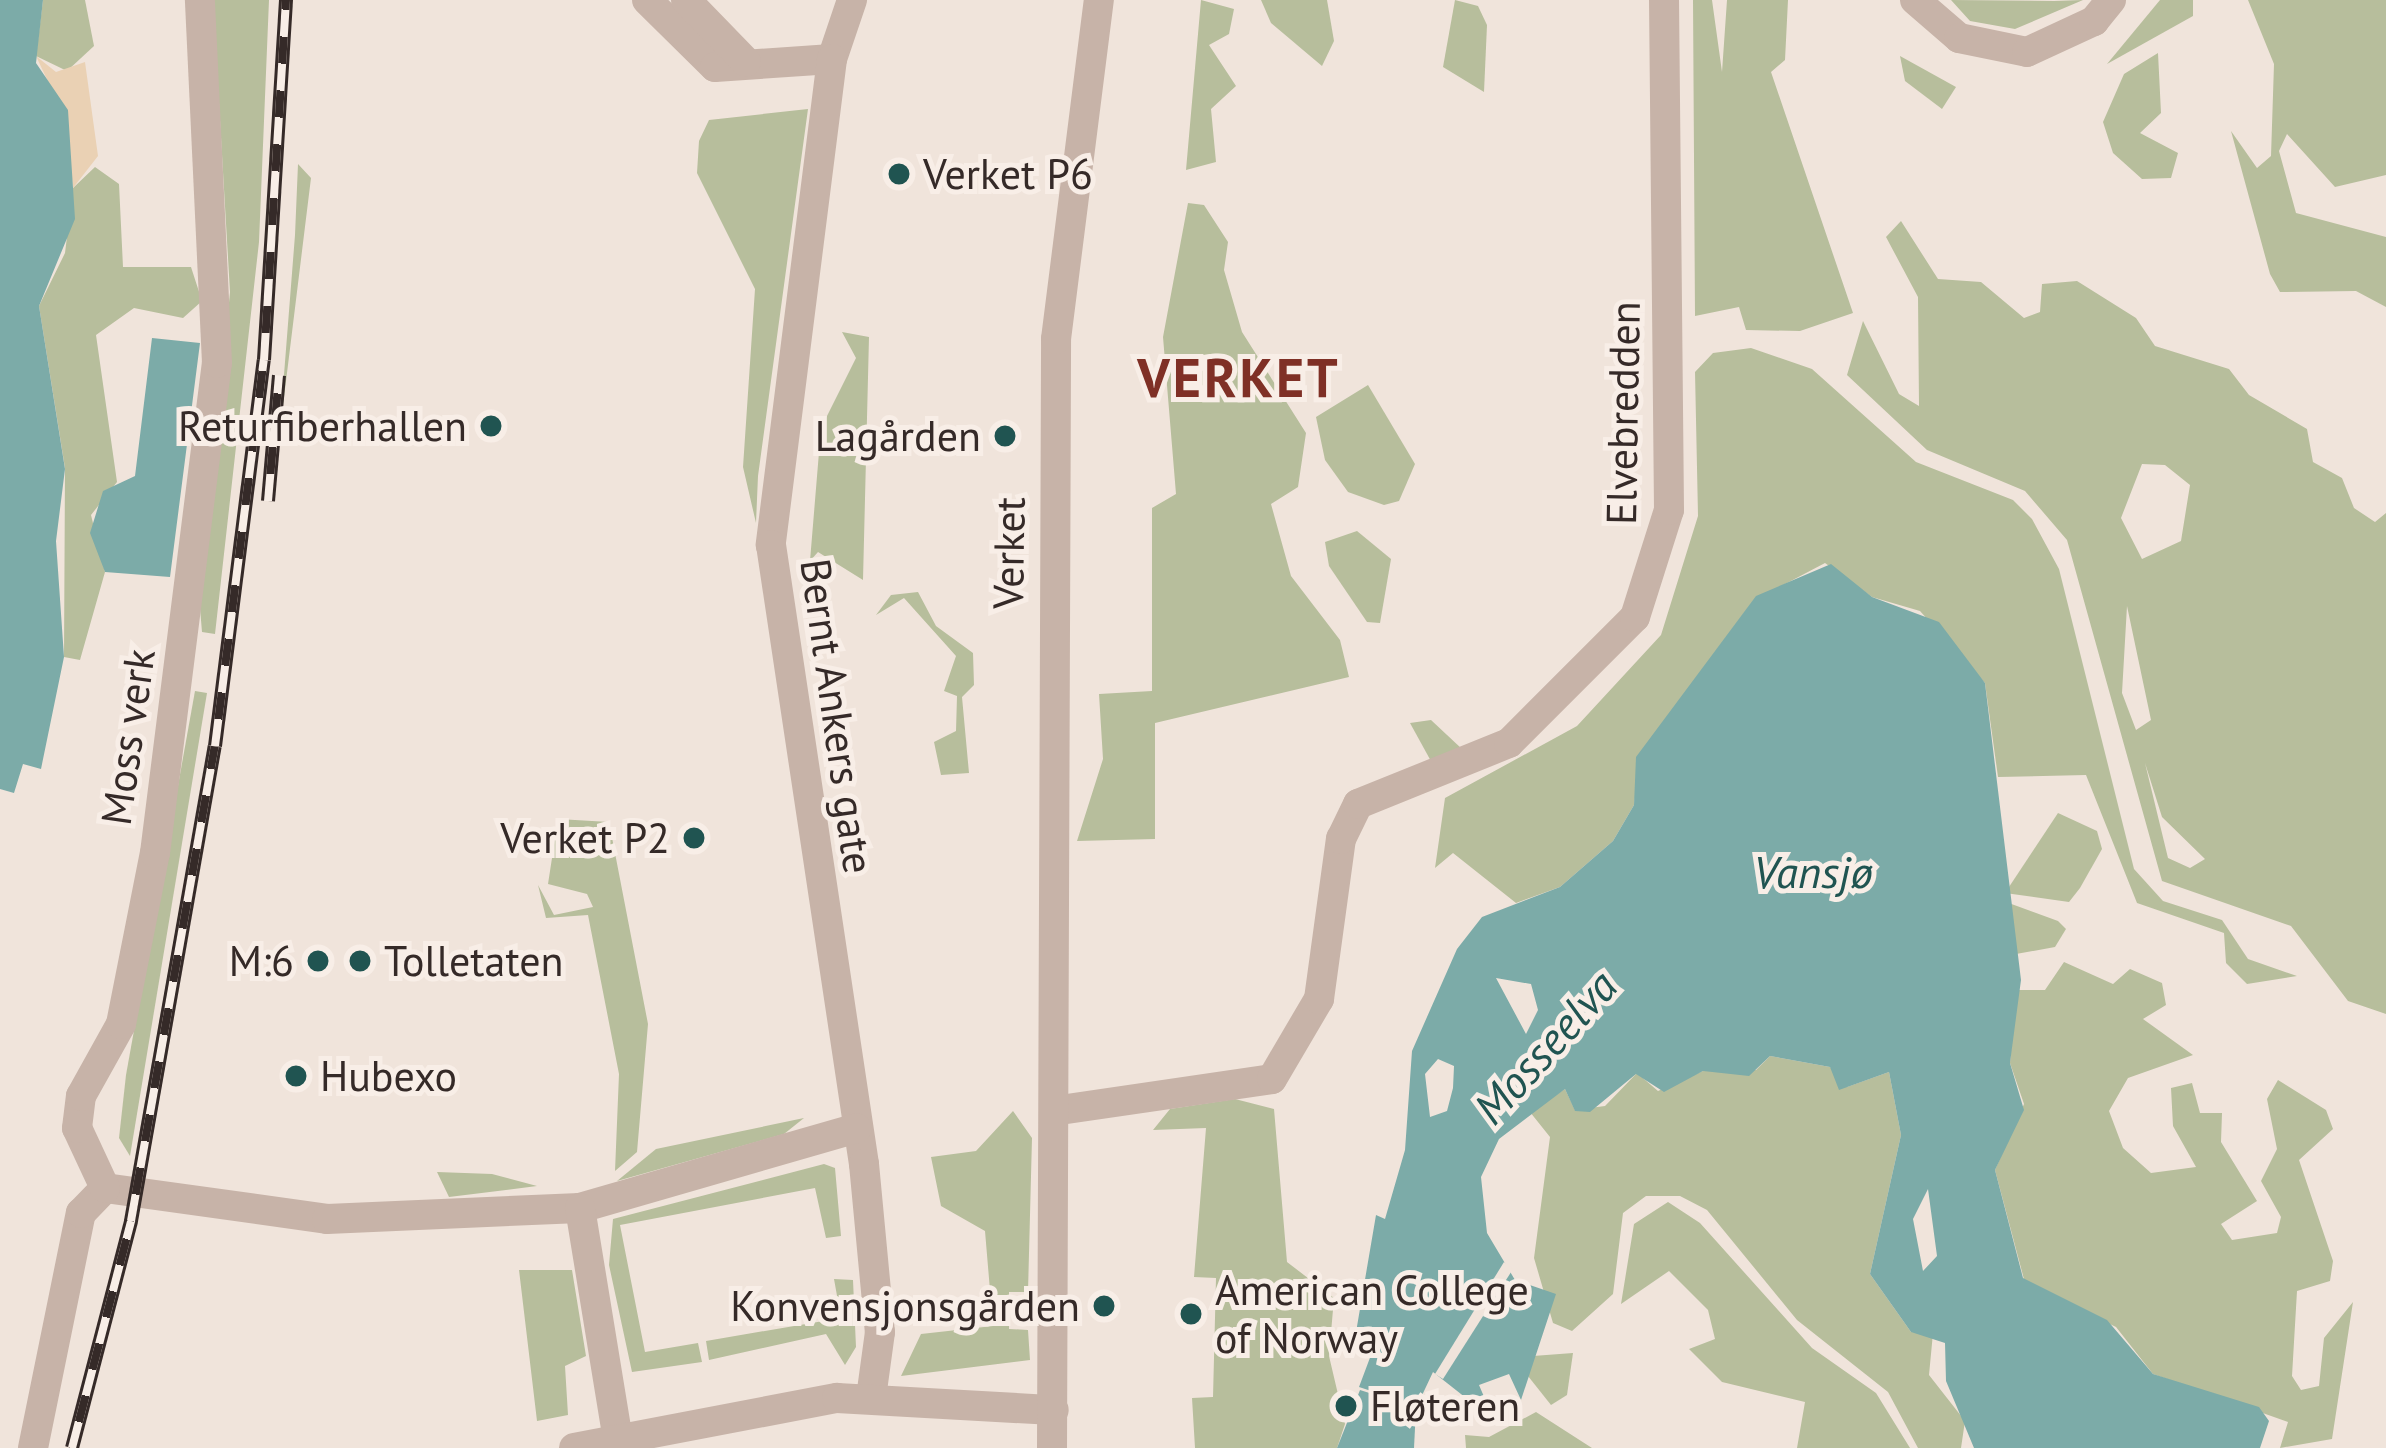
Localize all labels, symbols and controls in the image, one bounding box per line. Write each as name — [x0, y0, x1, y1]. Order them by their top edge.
place label: Verket P6 — [923, 149, 1093, 199]
marker: Verket P6 — [886, 161, 912, 187]
street label: Elvebredden — [1596, 301, 1650, 525]
district label: VERKET — [1137, 345, 1341, 409]
place label: Returfiberhallen — [178, 401, 467, 451]
place label: Lagården — [815, 411, 981, 461]
marker: Returfiberhallen — [478, 413, 504, 439]
marker: Lagården — [992, 423, 1018, 449]
street label: Verket — [983, 496, 1035, 610]
street label: Bernt Ankers gate — [790, 555, 884, 877]
street label: Moss verk — [91, 645, 165, 829]
place label: Verket P2 — [500, 813, 670, 863]
marker: Verket P2 — [681, 825, 707, 851]
water label: Vansjø — [1753, 845, 1873, 899]
place label: M:6 — [229, 936, 294, 986]
place label: Tolletaten — [384, 936, 563, 986]
marker: M:6 — [305, 948, 331, 974]
marker: Tolletaten — [347, 948, 373, 974]
water label: Mosseelva — [1462, 959, 1628, 1135]
place label: Hubexo — [320, 1051, 457, 1101]
marker: Hubexo — [283, 1063, 309, 1089]
place label: American College of Norway — [1215, 1265, 1529, 1364]
place label: Konvensjonsgården — [730, 1281, 1080, 1331]
marker: Konvensjonsgården — [1091, 1293, 1117, 1319]
marker: American College of Norway — [1178, 1301, 1204, 1327]
place label: Fløteren — [1370, 1381, 1520, 1431]
marker: Fløteren — [1333, 1393, 1359, 1419]

